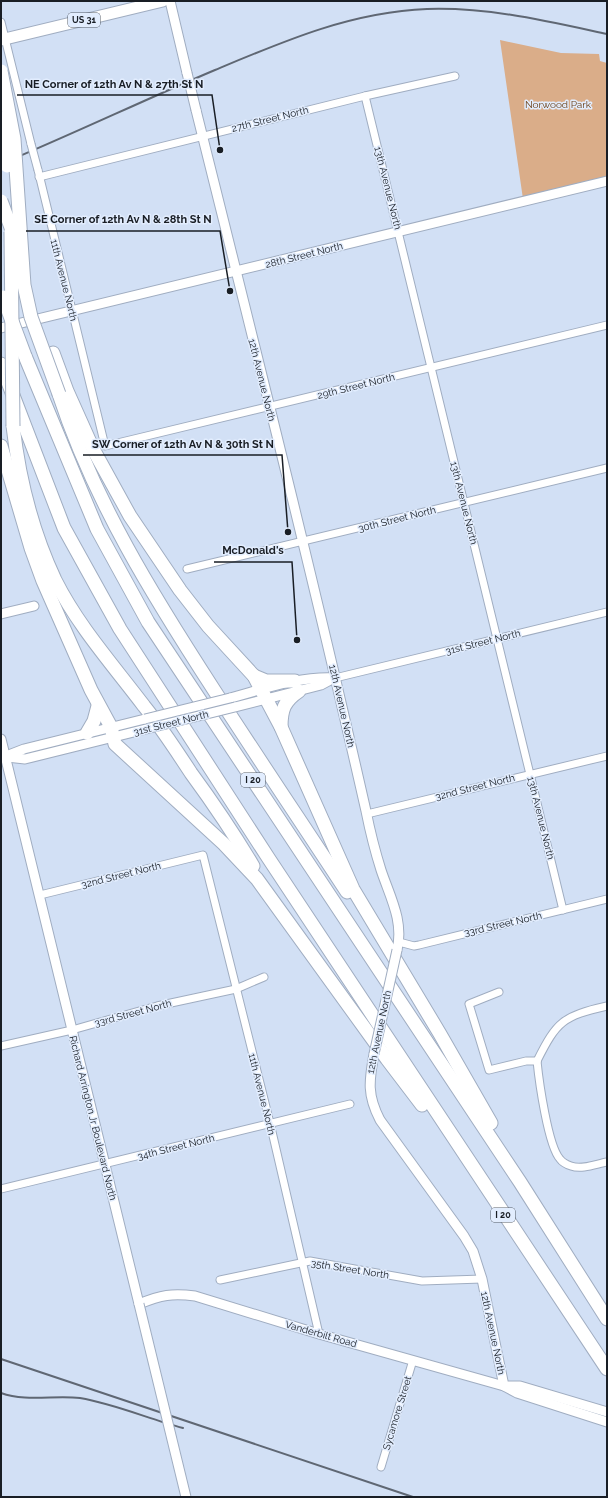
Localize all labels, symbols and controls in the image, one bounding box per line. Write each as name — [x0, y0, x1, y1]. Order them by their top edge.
road number: US 31 — [68, 13, 100, 27]
callout: NE Corner of 12th Av N & 27th St N — [17, 72, 212, 95]
text: NE Corner of 12th Av N & 27th St N — [25, 78, 203, 91]
park label: Norwood Park — [525, 99, 592, 110]
street label: 27th Street North — [230, 104, 310, 134]
street label: 13th Avenue North — [372, 145, 404, 231]
callout: SE Corner of 12th Av N & 28th St N — [26, 208, 220, 231]
text: SE Corner of 12th Av N & 28th St N — [34, 213, 212, 226]
street label: 11th Avenue North — [49, 238, 80, 322]
street label: 28th Street North — [264, 240, 344, 270]
street label: 12th Avenue North — [246, 338, 278, 423]
street label: 29th Street North — [316, 371, 396, 401]
callout: SW Corner of 12th Av N & 30th St N — [83, 432, 282, 455]
text: SW Corner of 12th Av N & 30th St N — [92, 438, 274, 451]
street label: 13th Avenue North — [448, 460, 480, 546]
street label: 30th Street North — [357, 504, 437, 534]
callout: McDonald's — [214, 539, 292, 562]
text: McDonald's — [222, 544, 284, 557]
street label: 31st Street North — [444, 627, 522, 657]
street label: 12th Avenue North — [327, 663, 357, 749]
street label: 31st Street North — [132, 708, 210, 738]
street label: 32nd Street North — [434, 772, 516, 802]
road number: I 20 — [241, 773, 265, 787]
street label: 13th Avenue North — [525, 775, 557, 861]
street label: 32nd Street North — [80, 860, 162, 890]
street label: 33rd Street North — [463, 910, 543, 938]
street label: 12th Avenue North — [365, 989, 393, 1075]
street label: 33rd Street North — [93, 997, 173, 1029]
street label: Richard Arrington Jr Boulevard North — [67, 1035, 119, 1202]
street label: 11th Avenue North — [247, 1052, 278, 1136]
street label: 34th Street North — [136, 1132, 216, 1162]
road number: I 20 — [491, 1208, 515, 1222]
street label: 35th Street North — [310, 1257, 390, 1281]
street label: 12th Avenue North — [479, 1290, 507, 1376]
street label: Vanderbilt Road — [284, 1318, 358, 1350]
street label: Sycamore Street — [381, 1374, 414, 1451]

